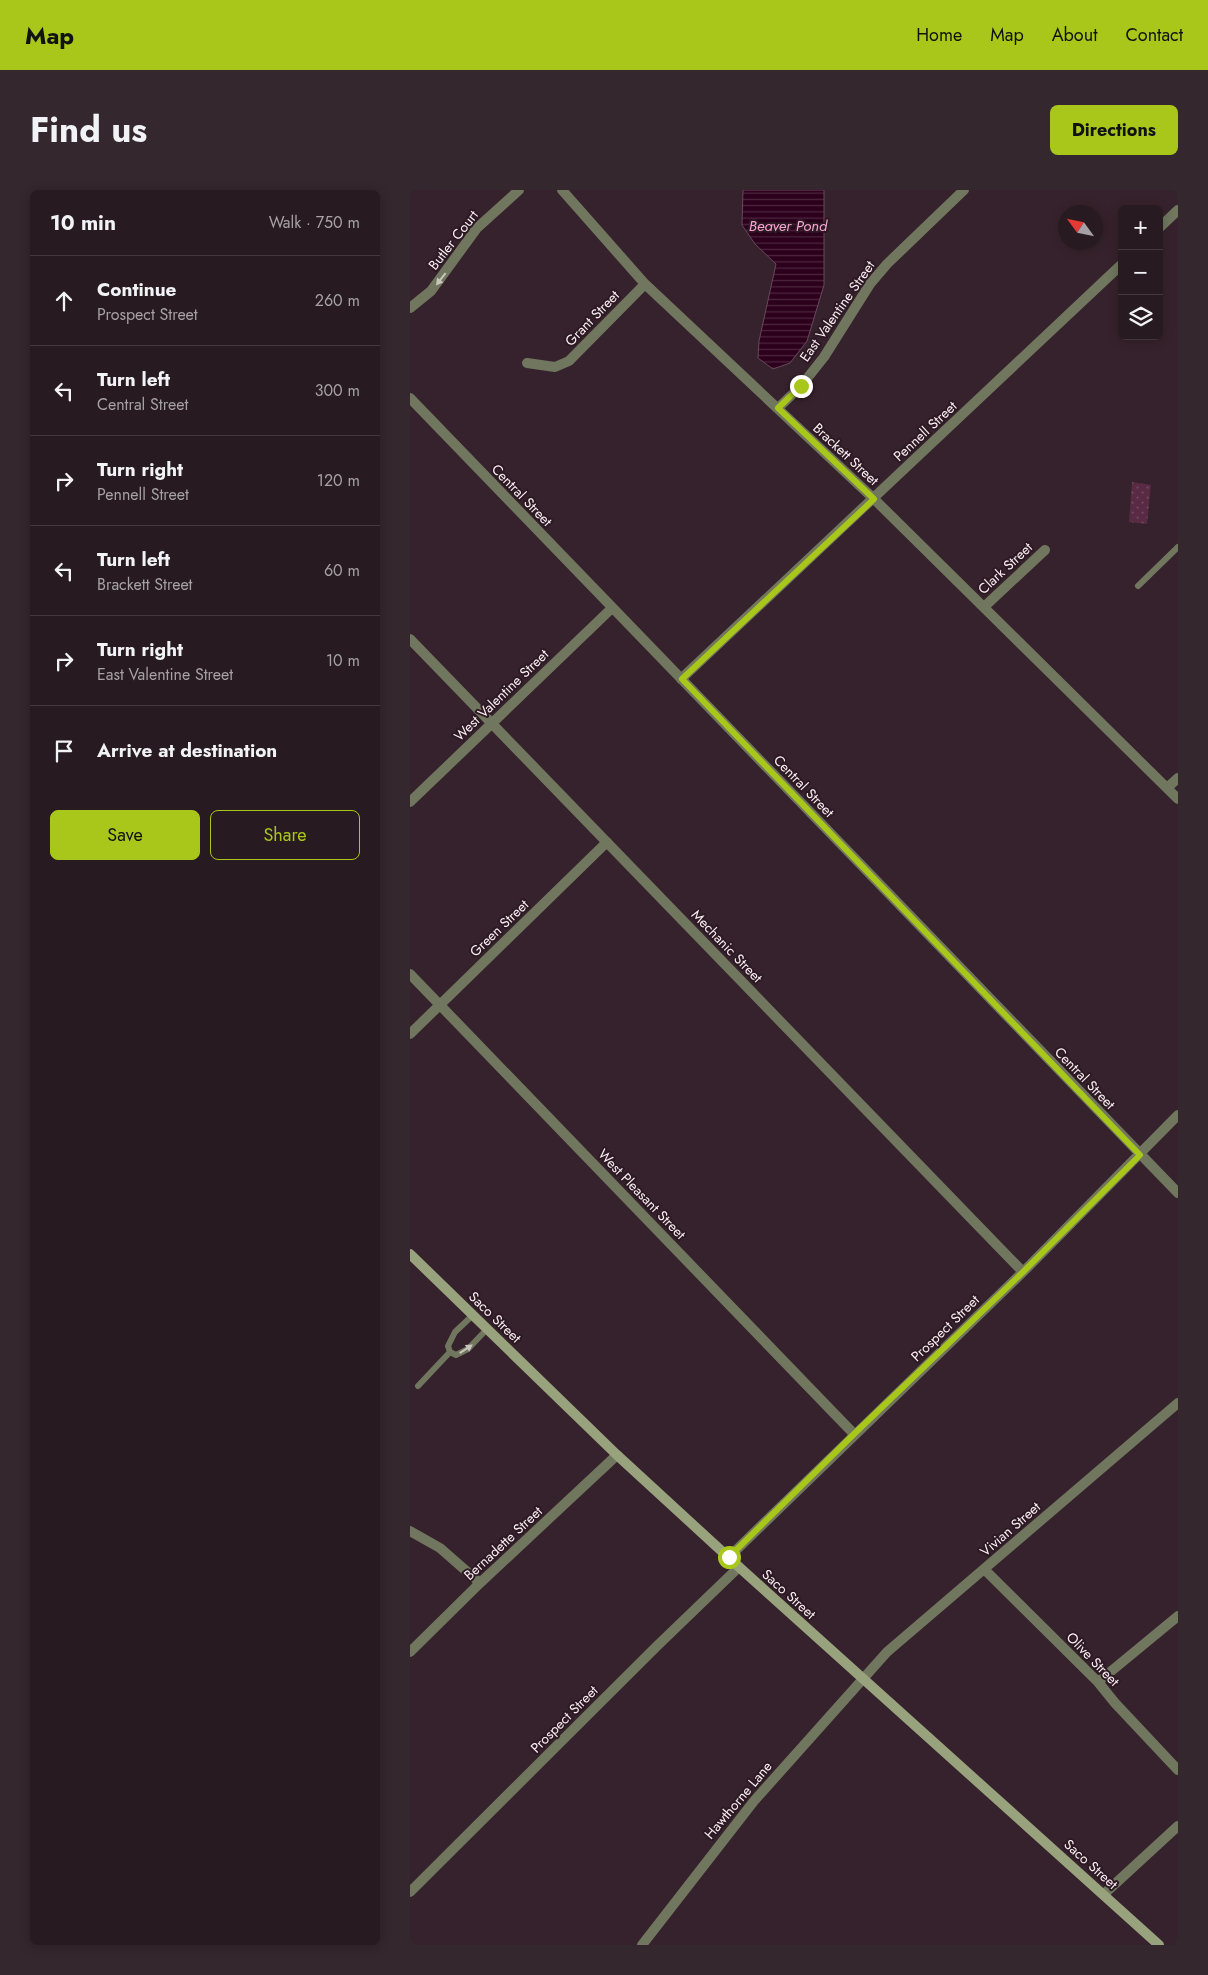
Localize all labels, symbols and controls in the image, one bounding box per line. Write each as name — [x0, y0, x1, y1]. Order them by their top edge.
text: Map — [25, 18, 74, 53]
text: Home — [916, 22, 962, 48]
text: Map — [990, 22, 1024, 48]
text: About — [1052, 22, 1097, 48]
text: Contact — [1125, 22, 1183, 48]
text: Find us — [30, 105, 147, 155]
button: Directions — [1050, 105, 1178, 155]
street label: Butler Court — [423, 205, 483, 274]
north arrow — [1058, 205, 1103, 250]
map controls — [1118, 205, 1163, 340]
button: + — [1118, 205, 1163, 250]
text: 10 min — [50, 208, 116, 238]
text: Walk · 750 m — [269, 211, 360, 234]
water label: Beaver Pond — [749, 215, 828, 237]
button: − — [1118, 250, 1163, 295]
street label: East Valentine Street — [795, 256, 880, 366]
one-way arrow — [435, 272, 446, 285]
text: Continue — [97, 276, 176, 303]
street label: Grant Street — [560, 285, 624, 350]
icon: ahead — [50, 287, 78, 315]
text: 260 m — [315, 289, 360, 312]
button: layers — [1118, 295, 1163, 340]
text: Prospect Street — [97, 303, 198, 326]
text: Turn left — [97, 366, 170, 393]
route end — [790, 375, 813, 398]
icon: left — [50, 377, 78, 405]
text: 300 m — [315, 379, 360, 402]
text: Central Street — [97, 393, 188, 416]
street label: Pennell Street — [889, 396, 962, 466]
street label: Brackett Street — [809, 418, 884, 490]
text: Turn right — [97, 456, 183, 483]
street label: Central Street — [487, 459, 557, 531]
icon: right — [50, 467, 78, 495]
text: 120 m — [317, 469, 360, 492]
text: Pennell Street — [97, 483, 189, 506]
street label: Clark Street — [973, 537, 1037, 599]
text: Turn left — [97, 546, 170, 573]
icon: left — [50, 557, 78, 585]
text: 60 m — [324, 559, 360, 582]
text: Brackett Street — [97, 573, 192, 596]
text: Turn right — [97, 636, 183, 663]
street label: West Valentine Street — [449, 644, 553, 745]
icon: right — [50, 647, 78, 675]
text: 10 m — [326, 649, 360, 672]
text: East Valentine Street — [97, 663, 233, 686]
icon: arrive — [50, 737, 78, 765]
text: Arrive at destination — [97, 737, 277, 764]
street label: Central Street — [769, 750, 839, 822]
button: Save — [50, 810, 200, 860]
button: Share — [210, 810, 360, 860]
street label: Green Street — [465, 894, 533, 961]
street label: Mechanic Street — [687, 905, 767, 987]
street label: Central Street — [1050, 1042, 1120, 1114]
street label: West Pleasant Street — [594, 1144, 691, 1244]
street label: Saco Street — [464, 1287, 526, 1348]
street label: Prospect Street — [906, 1290, 984, 1366]
one-way arrow — [459, 1344, 473, 1353]
street label: Vivian Street — [975, 1497, 1045, 1561]
street label: Bernadette Street — [459, 1501, 547, 1585]
route start — [718, 1546, 741, 1569]
street label: Saco Street — [758, 1564, 821, 1624]
street label: Olive Street — [1062, 1627, 1124, 1691]
street label: Prospect Street — [526, 1680, 603, 1757]
street label: Hawthorne Lane — [700, 1757, 776, 1843]
street label: Saco Street — [1060, 1834, 1123, 1894]

